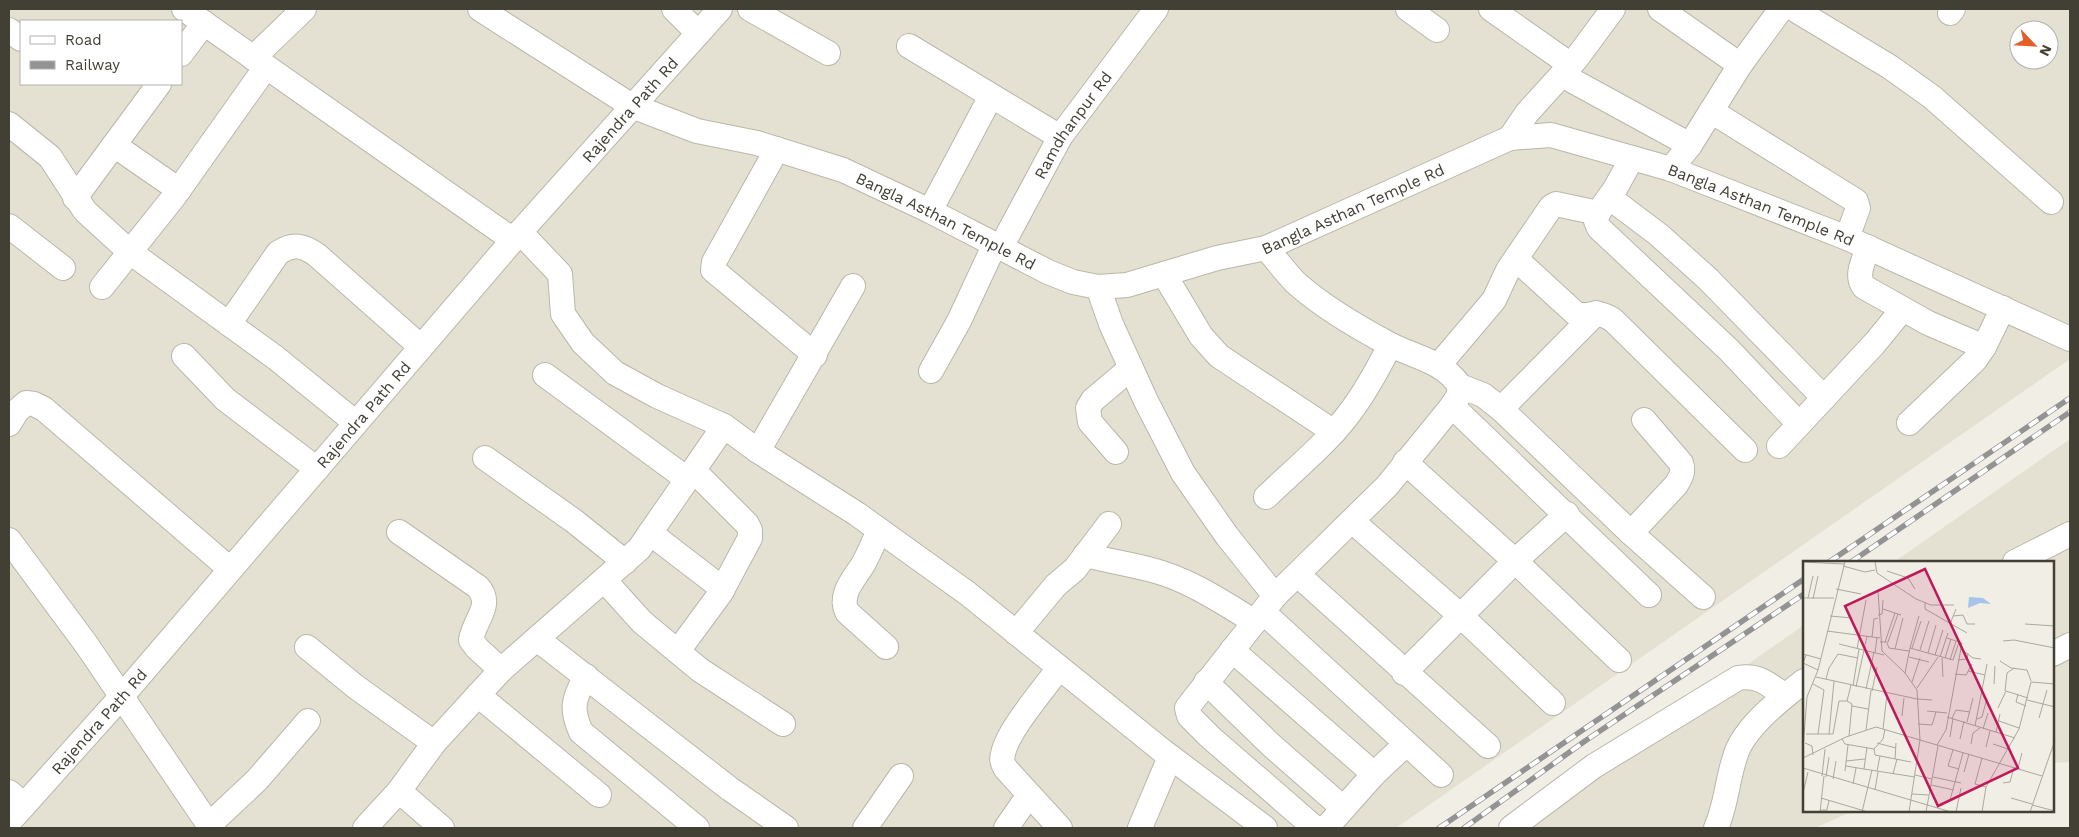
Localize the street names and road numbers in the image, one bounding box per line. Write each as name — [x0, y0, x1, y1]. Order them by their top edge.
street label: Rajendra Path Rd — [578, 53, 682, 166]
street label: Ramdhanpur Rd — [1030, 67, 1116, 182]
street label: Bangla Asthan Temple Rd — [1258, 159, 1447, 258]
street label: Bangla Asthan Temple Rd — [1665, 159, 1857, 250]
street label: Bangla Asthan Temple Rd — [853, 168, 1039, 274]
street label: Rajendra Path Rd — [312, 357, 414, 472]
street label: Rajendra Path Rd — [47, 665, 151, 778]

